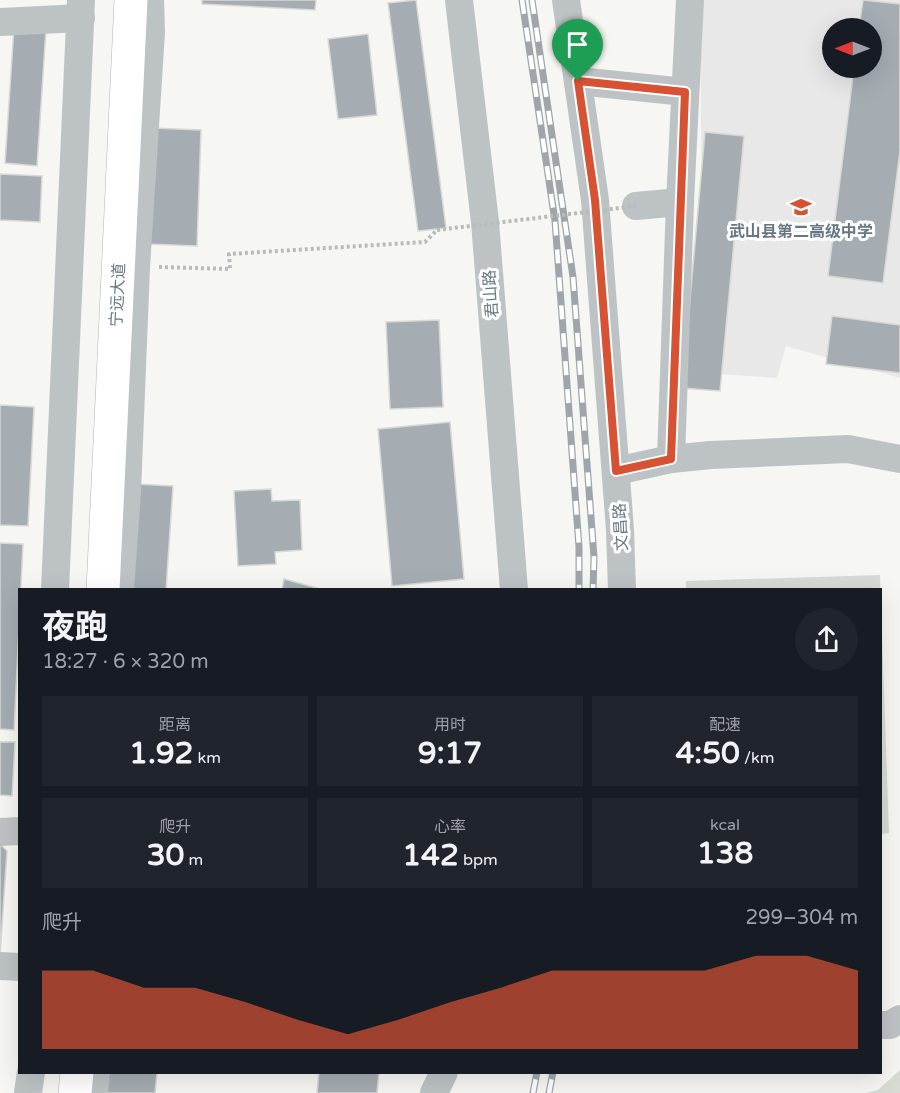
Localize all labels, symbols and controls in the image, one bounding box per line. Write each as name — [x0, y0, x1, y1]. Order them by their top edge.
north arrow — [822, 18, 882, 78]
map controls — [822, 18, 882, 78]
pin — [552, 19, 603, 81]
icon: arrive — [561, 28, 594, 61]
school or university icon: 武山县第二高级中学 — [789, 195, 813, 219]
place label: 武山县第二高级中学 — [729, 222, 873, 242]
street label: 宁远大道 — [106, 263, 130, 328]
street label: 君山路 — [479, 269, 503, 319]
street label: 文昌路 — [610, 502, 632, 551]
text: 夜跑 — [42, 608, 108, 647]
button: share — [795, 608, 858, 671]
text: 18:27 · 6 × 320 m — [42, 650, 209, 674]
text: 距离 — [159, 715, 191, 735]
text: 用时 — [434, 715, 466, 735]
text: 配速 — [709, 715, 741, 735]
text: 1.92 — [129, 735, 193, 772]
text: 9:17 — [418, 735, 482, 772]
text: 4:50 — [676, 735, 740, 772]
text: km — [193, 748, 221, 768]
text: /km — [740, 748, 774, 768]
text: kcal — [710, 815, 740, 835]
text: 爬升 — [159, 817, 191, 837]
text: 心率 — [434, 817, 466, 837]
text: 138 — [697, 835, 753, 872]
text: 30 — [147, 837, 184, 874]
text: 142 — [402, 837, 459, 874]
text: m — [184, 850, 203, 870]
text: bpm — [459, 850, 498, 870]
text: 299–304 m — [745, 906, 858, 930]
text: 爬升 — [42, 911, 82, 935]

